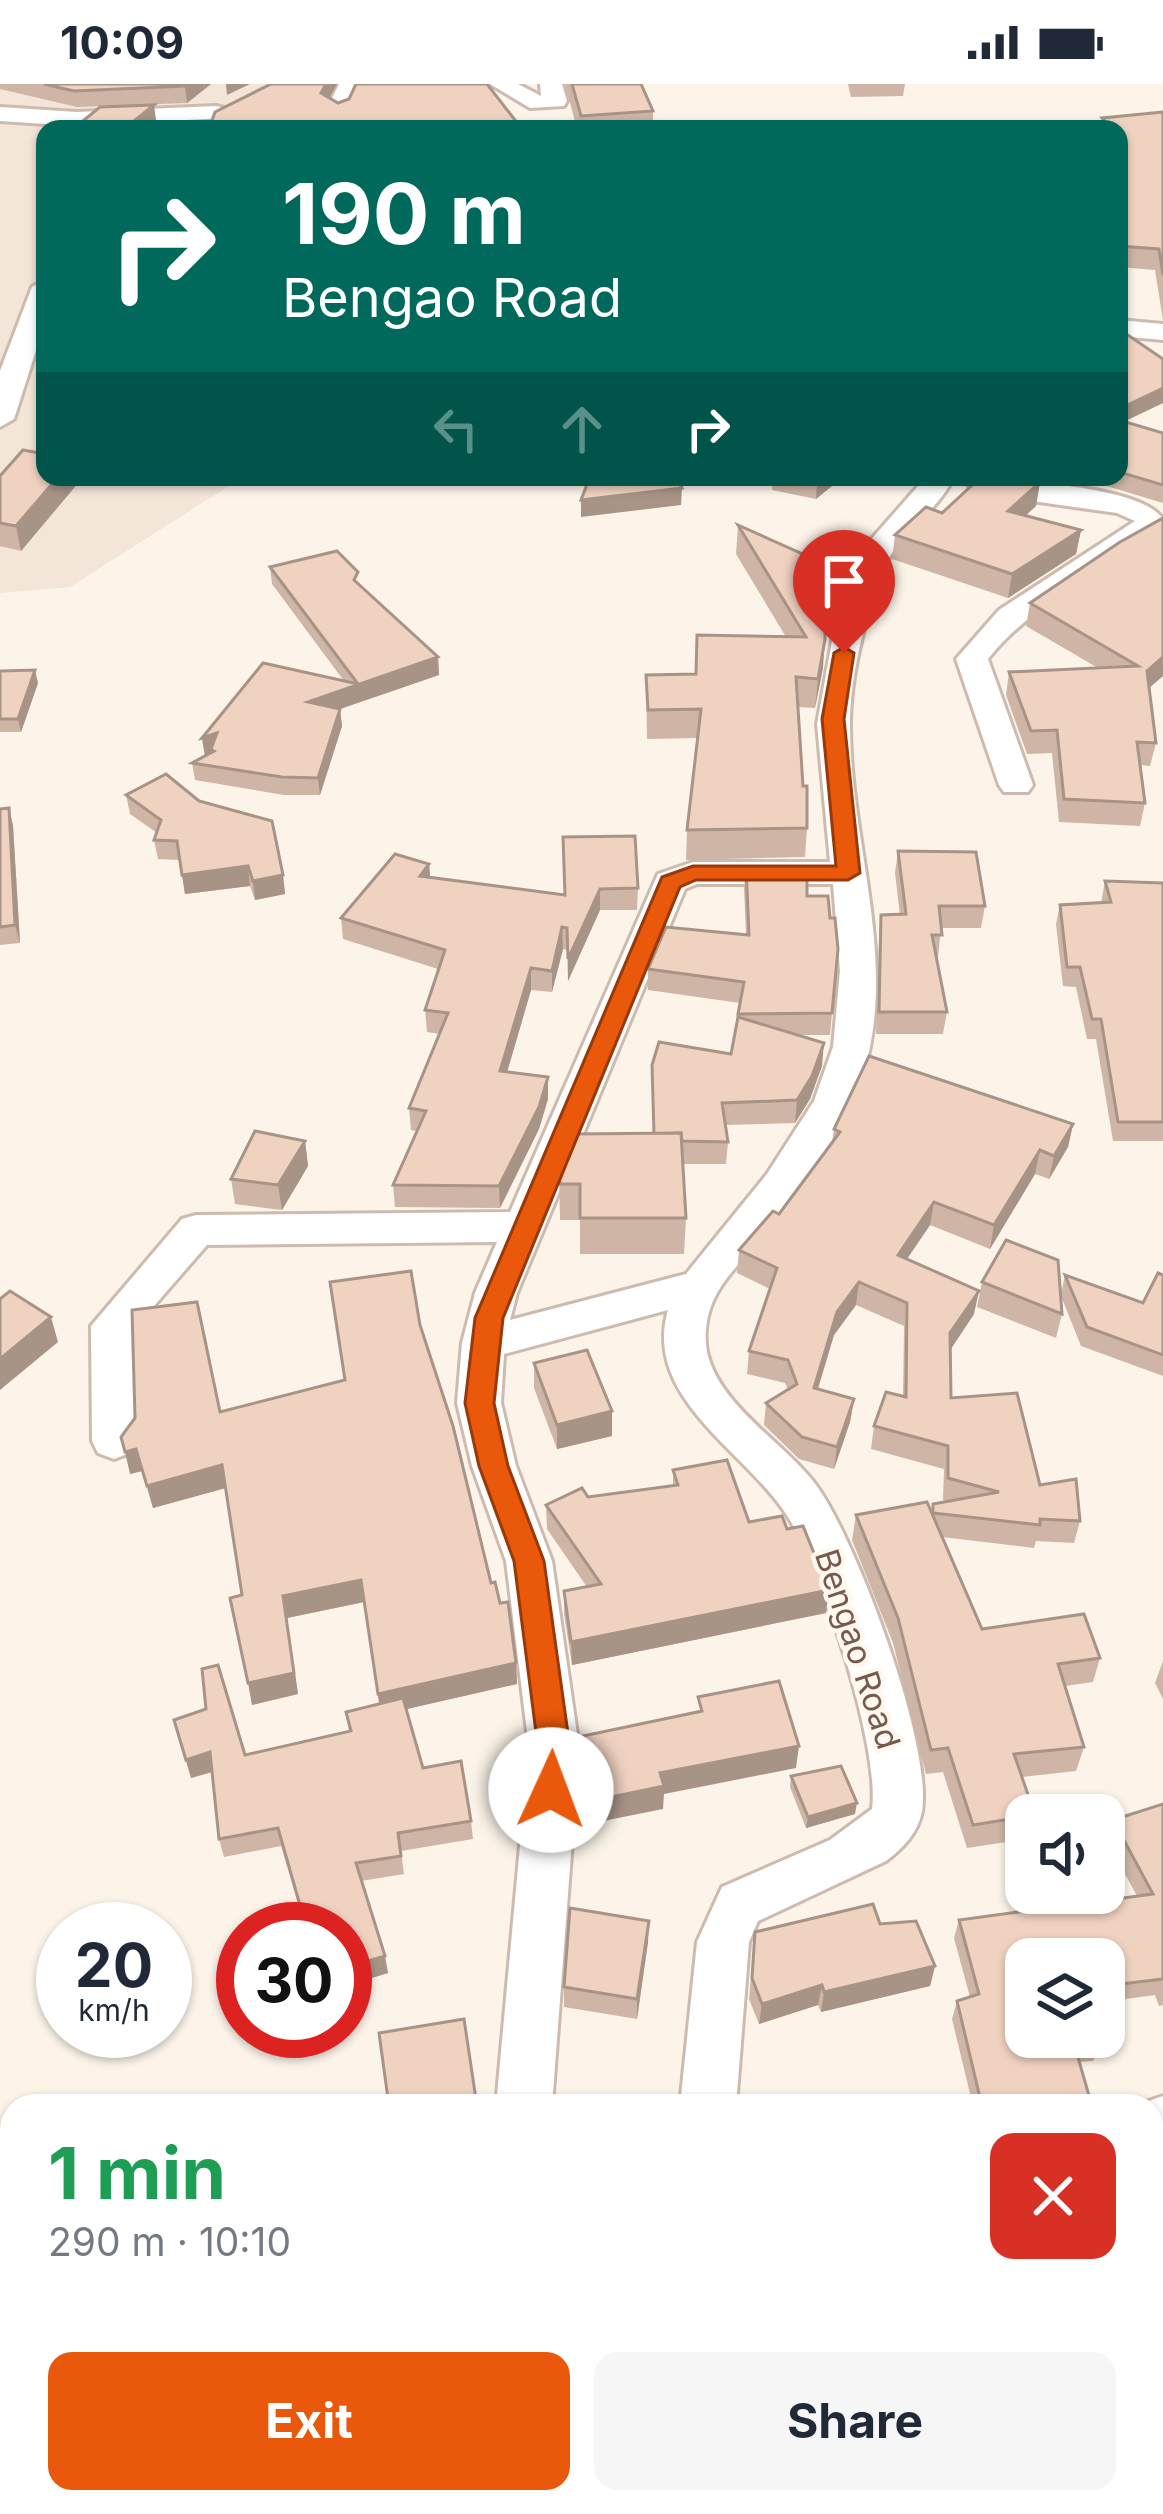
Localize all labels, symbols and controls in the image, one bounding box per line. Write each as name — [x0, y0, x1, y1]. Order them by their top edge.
text: 10:09 — [60, 15, 184, 70]
text: 190 m — [282, 163, 526, 264]
icon: right — [84, 168, 240, 324]
text: Bengao Road — [282, 265, 622, 330]
icon: left — [423, 396, 489, 462]
icon: ahead — [549, 396, 615, 462]
icon: right — [675, 396, 741, 462]
pin — [793, 530, 895, 653]
icon: arrive — [811, 548, 877, 614]
street label: Bengao Road — [807, 1544, 909, 1754]
position arrow — [488, 1727, 614, 1853]
map controls — [1005, 1794, 1125, 2058]
button: sound — [1005, 1794, 1125, 1914]
speed limit sign: 30 — [216, 1902, 372, 2058]
text: 20 — [75, 1929, 153, 2001]
button: layers — [1005, 1938, 1125, 2058]
text: km/h — [78, 1992, 150, 2028]
text: 1 min — [48, 2129, 226, 2216]
button: close — [990, 2133, 1116, 2259]
text: 290 m · 10:10 — [48, 2218, 291, 2265]
button: Exit — [48, 2352, 570, 2490]
button: Share — [594, 2352, 1116, 2490]

